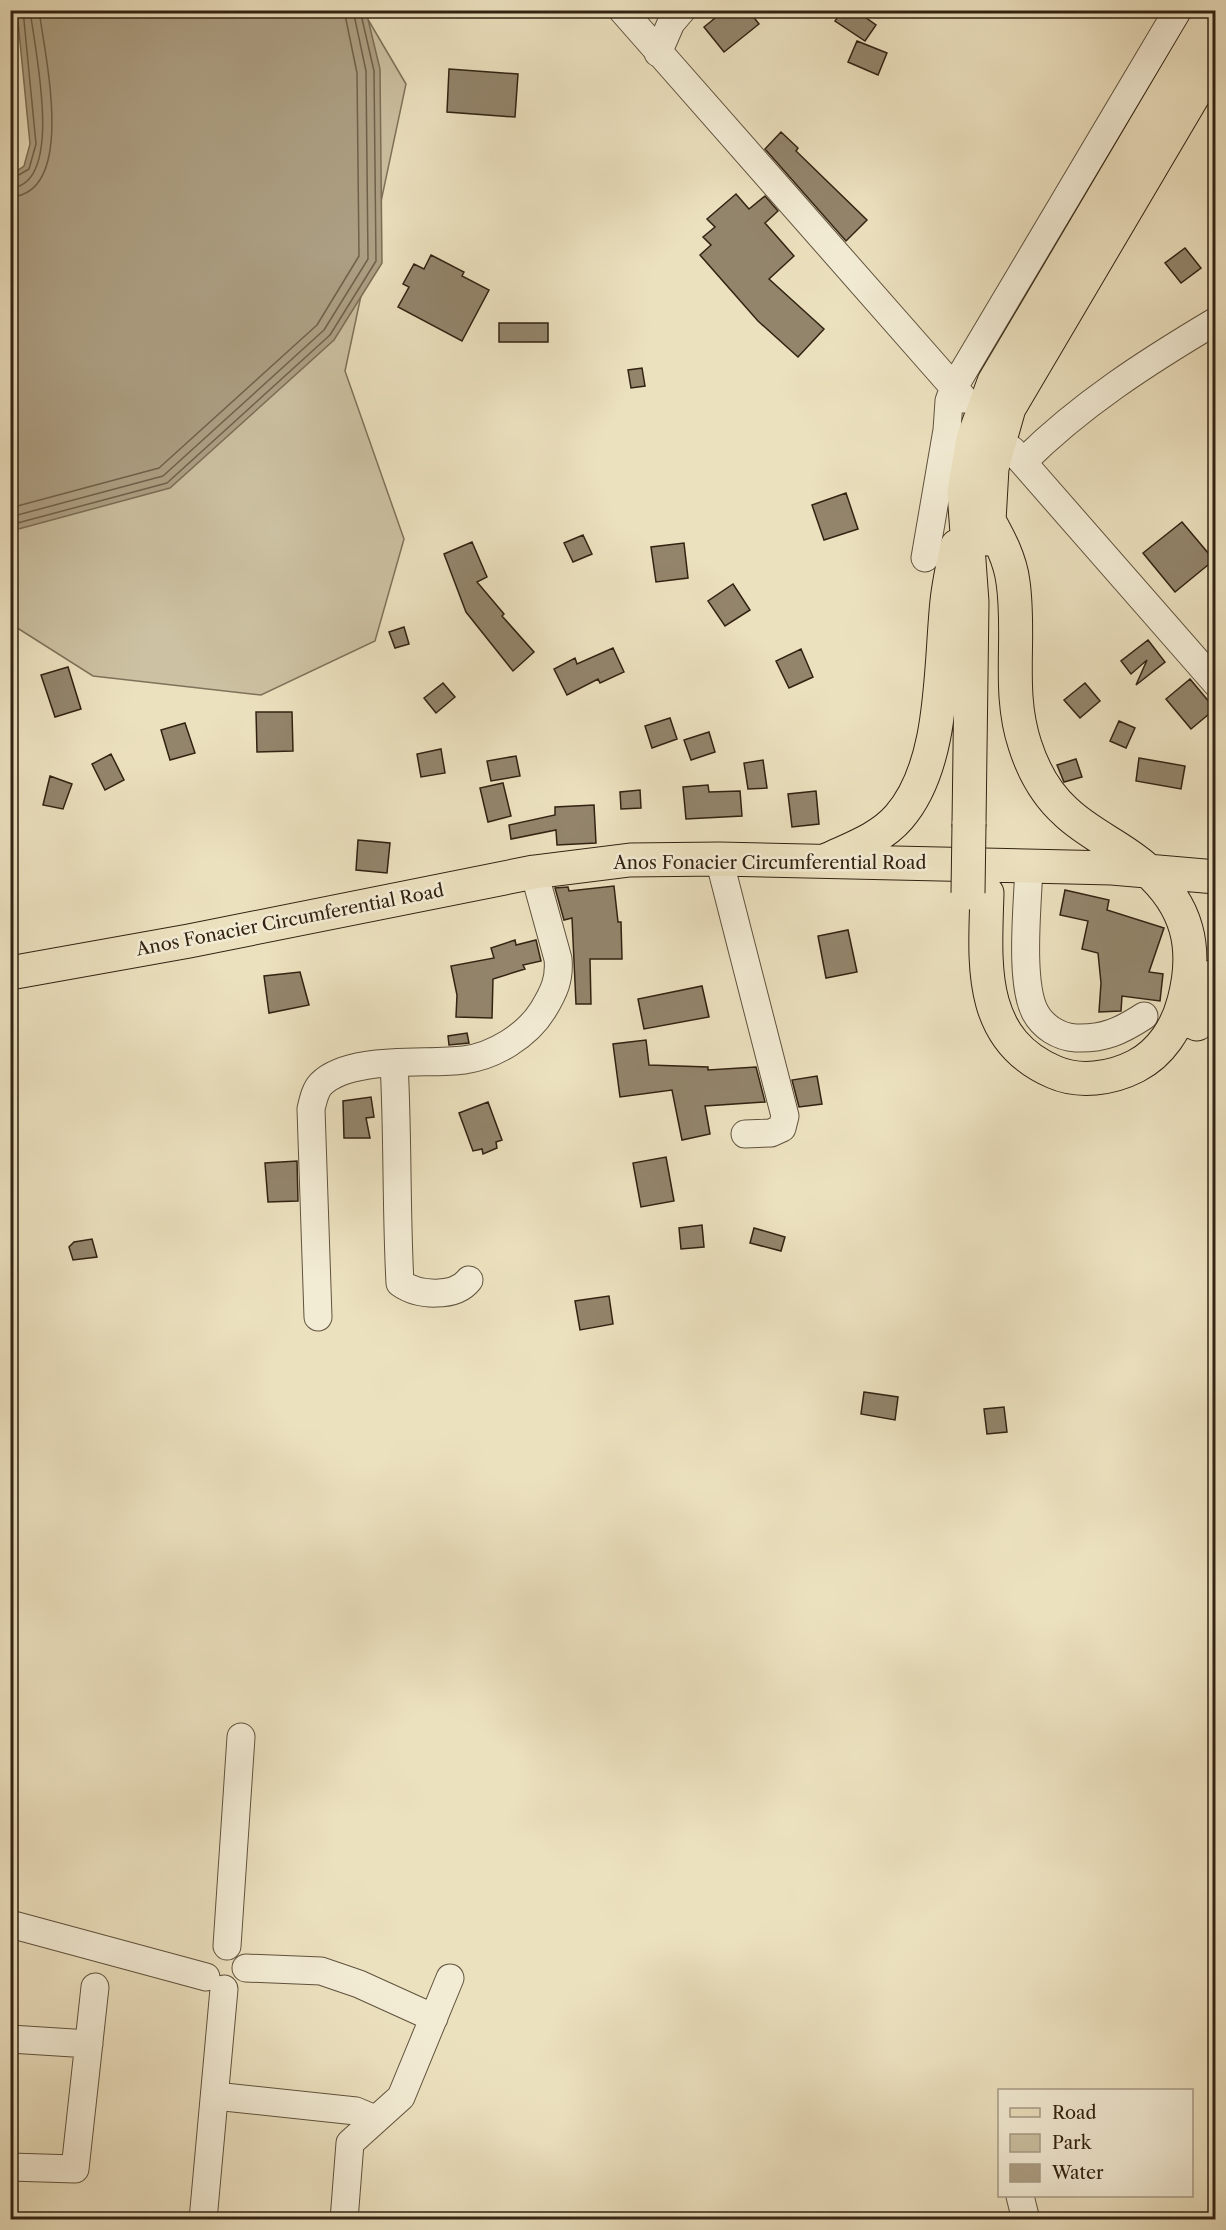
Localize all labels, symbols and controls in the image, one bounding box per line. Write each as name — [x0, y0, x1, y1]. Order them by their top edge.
street label: Anos Fonacier Circumferential Road — [612, 852, 927, 874]
street label: Anos Fonacier Circumferential Road — [133, 879, 446, 961]
legend — [998, 2089, 1193, 2197]
text: Road — [1052, 2102, 1097, 2124]
text: Park — [1052, 2132, 1093, 2154]
text: Water — [1051, 2162, 1104, 2184]

